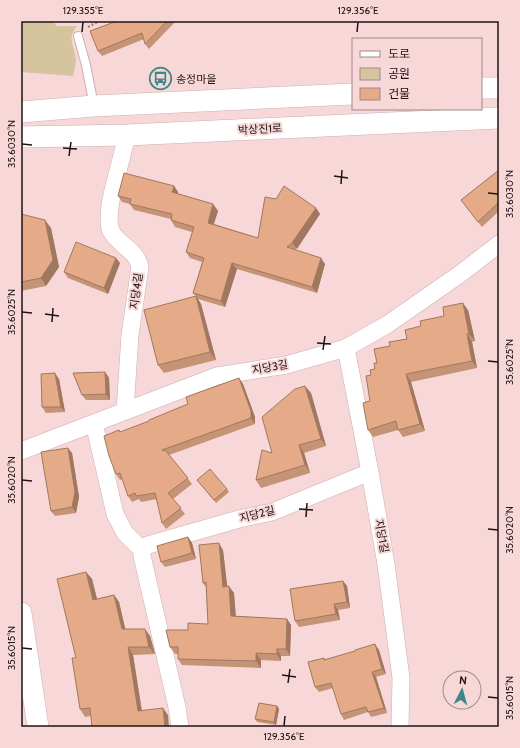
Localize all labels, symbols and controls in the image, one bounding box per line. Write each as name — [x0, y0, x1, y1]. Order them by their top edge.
text: 129.355°E — [63, 4, 104, 17]
text: 129.356°E — [338, 4, 379, 17]
legend — [352, 38, 482, 110]
text: 도로 — [388, 46, 410, 61]
bus stop icon: 송정마을 — [148, 66, 174, 92]
text: 공원 — [388, 66, 410, 81]
place label: 송정마을 — [176, 72, 216, 86]
text: 건물 — [388, 86, 410, 101]
text: 35.6030°N — [5, 120, 18, 168]
street label: 박상진1로 — [238, 121, 282, 137]
text: 35.6030°N — [503, 170, 516, 218]
street label: 지당4길 — [127, 272, 145, 310]
text: 35.6025°N — [5, 289, 18, 335]
text: 35.6025°N — [503, 339, 516, 385]
street label: 지당3길 — [251, 357, 289, 377]
text: 35.6020°N — [5, 456, 18, 504]
street label: 지당2길 — [238, 503, 276, 525]
text: 35.6020°N — [503, 506, 516, 554]
street label: 지당1길 — [372, 518, 392, 554]
text: 35.6015°N — [5, 626, 18, 670]
north arrow — [442, 670, 482, 710]
text: N — [458, 673, 468, 687]
text: 35.6015°N — [503, 676, 516, 720]
text: 129.356°E — [264, 730, 305, 743]

